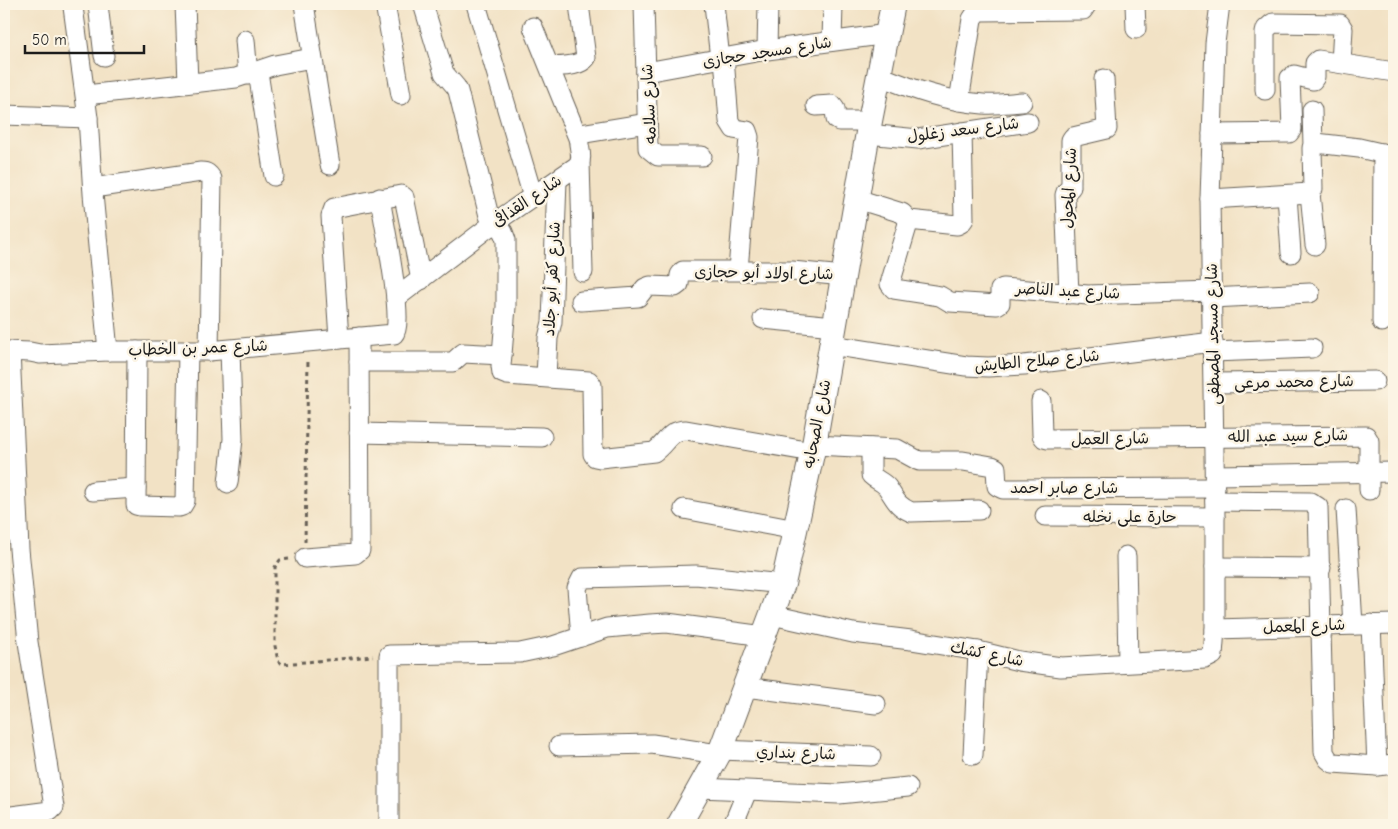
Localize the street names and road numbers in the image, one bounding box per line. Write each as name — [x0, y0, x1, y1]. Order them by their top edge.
street label: شارع مسجد حجازى — [701, 33, 833, 73]
street label: شارع سلامه — [638, 63, 662, 145]
street label: شارع سعد زغلول — [906, 114, 1020, 148]
street label: شارع المحول — [1058, 147, 1082, 229]
street label: شارع القذافى — [488, 170, 566, 232]
street label: شارع كفر أبو جلاد — [540, 221, 566, 337]
street label: شارع اولاد أبو حجازى — [694, 263, 834, 285]
street label: شارع مسجد المصطفى — [1203, 263, 1225, 405]
street label: شارع عبد الناصر — [1013, 279, 1121, 305]
street label: شارع عمر بن الخطاب — [128, 337, 268, 361]
street label: شارع صلاح الطايش — [974, 347, 1100, 377]
street label: شارع محمد مرعى — [1234, 372, 1354, 394]
street label: شارع الصحابه — [800, 378, 836, 471]
street label: شارع سيد عبد الله — [1228, 426, 1348, 448]
street label: شارع العمل — [1071, 429, 1149, 451]
street label: شارع صابر احمد — [1010, 479, 1118, 499]
street label: حارة على نخله — [1083, 508, 1177, 527]
street label: شارع المعمل — [1263, 616, 1346, 638]
street label: شارع كشك — [948, 638, 1025, 672]
street label: شارع بنداري — [756, 743, 836, 765]

